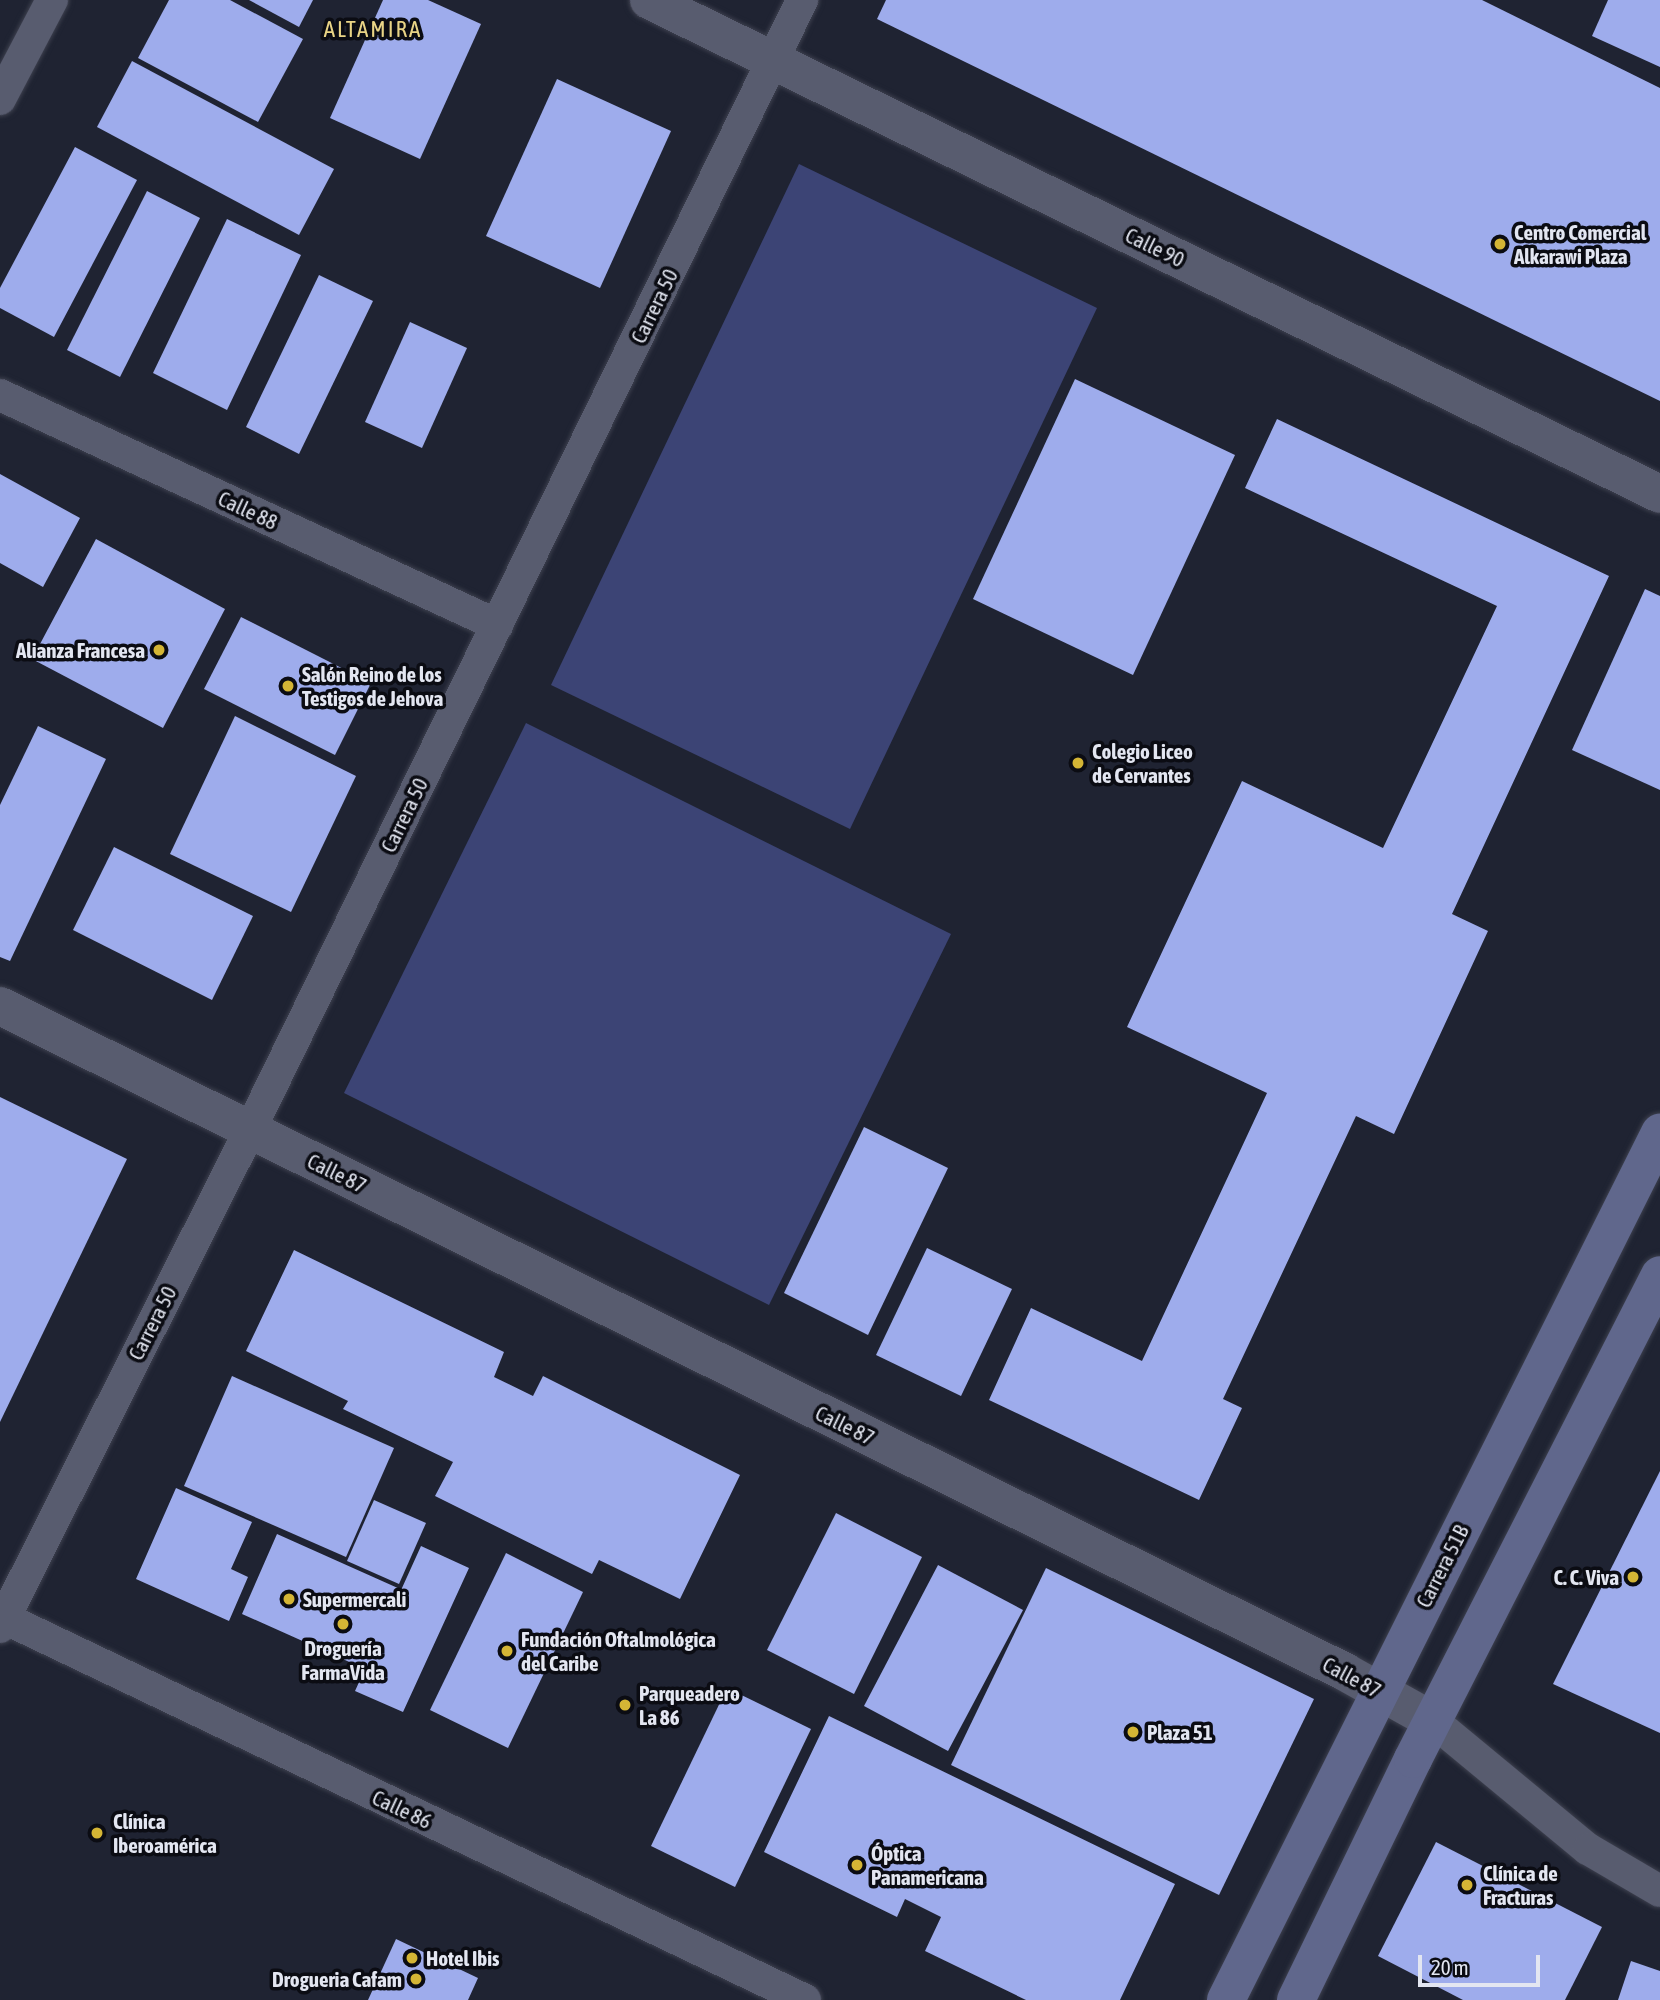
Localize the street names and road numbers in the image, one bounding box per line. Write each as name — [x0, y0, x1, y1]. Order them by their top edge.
street label: Calle 90 — [1121, 222, 1189, 272]
street label: Carrera 50 — [625, 265, 683, 347]
street label: Calle 88 — [214, 485, 282, 535]
street label: Carrera 50 — [375, 774, 433, 856]
street label: Calle 87 — [303, 1148, 371, 1198]
street label: Carrera 50 — [123, 1282, 181, 1364]
street label: Calle 87 — [811, 1400, 879, 1450]
street label: Carrera 51B — [1411, 1521, 1473, 1611]
street label: Calle 87 — [1319, 1651, 1385, 1703]
street label: Calle 86 — [368, 1784, 436, 1834]

